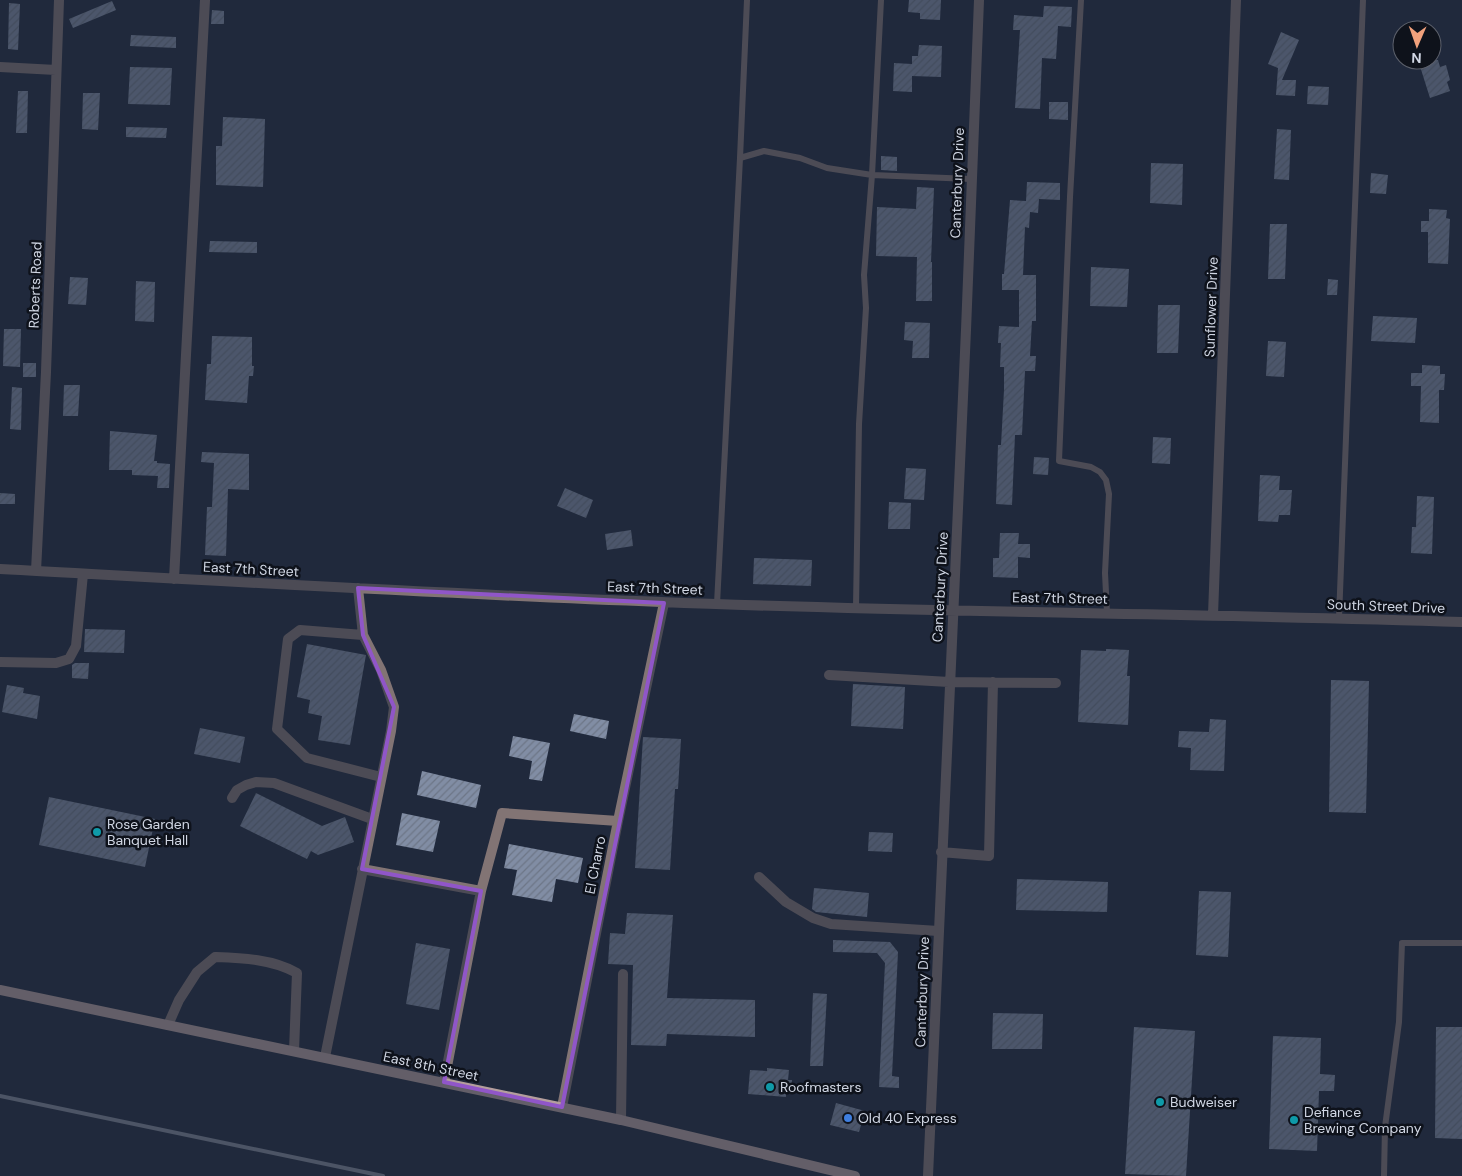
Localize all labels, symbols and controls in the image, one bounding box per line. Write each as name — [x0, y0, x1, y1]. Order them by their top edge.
north arrow — [1392, 20, 1442, 70]
text: N — [1411, 49, 1422, 67]
street label: Canterbury Drive — [946, 127, 968, 239]
street label: Roberts Road — [24, 241, 46, 329]
street label: Sunflower Drive — [1200, 256, 1222, 358]
street label: Canterbury Drive — [928, 531, 952, 643]
street label: East 7th Street — [203, 558, 299, 580]
street label: East 7th Street — [607, 577, 703, 599]
street label: East 7th Street — [1012, 588, 1108, 608]
street label: South Street Drive — [1327, 595, 1445, 617]
place label: Rose Garden Banquet Hall — [107, 815, 190, 849]
marker: Rose Garden Banquet Hall — [91, 826, 103, 838]
street label: El Charro — [581, 834, 609, 896]
street label: Canterbury Drive — [911, 936, 933, 1048]
street label: East 8th Street — [382, 1047, 480, 1085]
place label: Roofmasters — [780, 1078, 862, 1096]
marker: Roofmasters — [764, 1081, 776, 1093]
place label: Budweiser — [1170, 1093, 1237, 1111]
marker: Budweiser — [1154, 1096, 1166, 1108]
place label: Defiance Brewing Company — [1304, 1103, 1422, 1137]
place label: Old 40 Express — [858, 1109, 957, 1127]
marker: Old 40 Express — [842, 1112, 854, 1124]
marker: Defiance Brewing Company — [1288, 1114, 1300, 1126]

